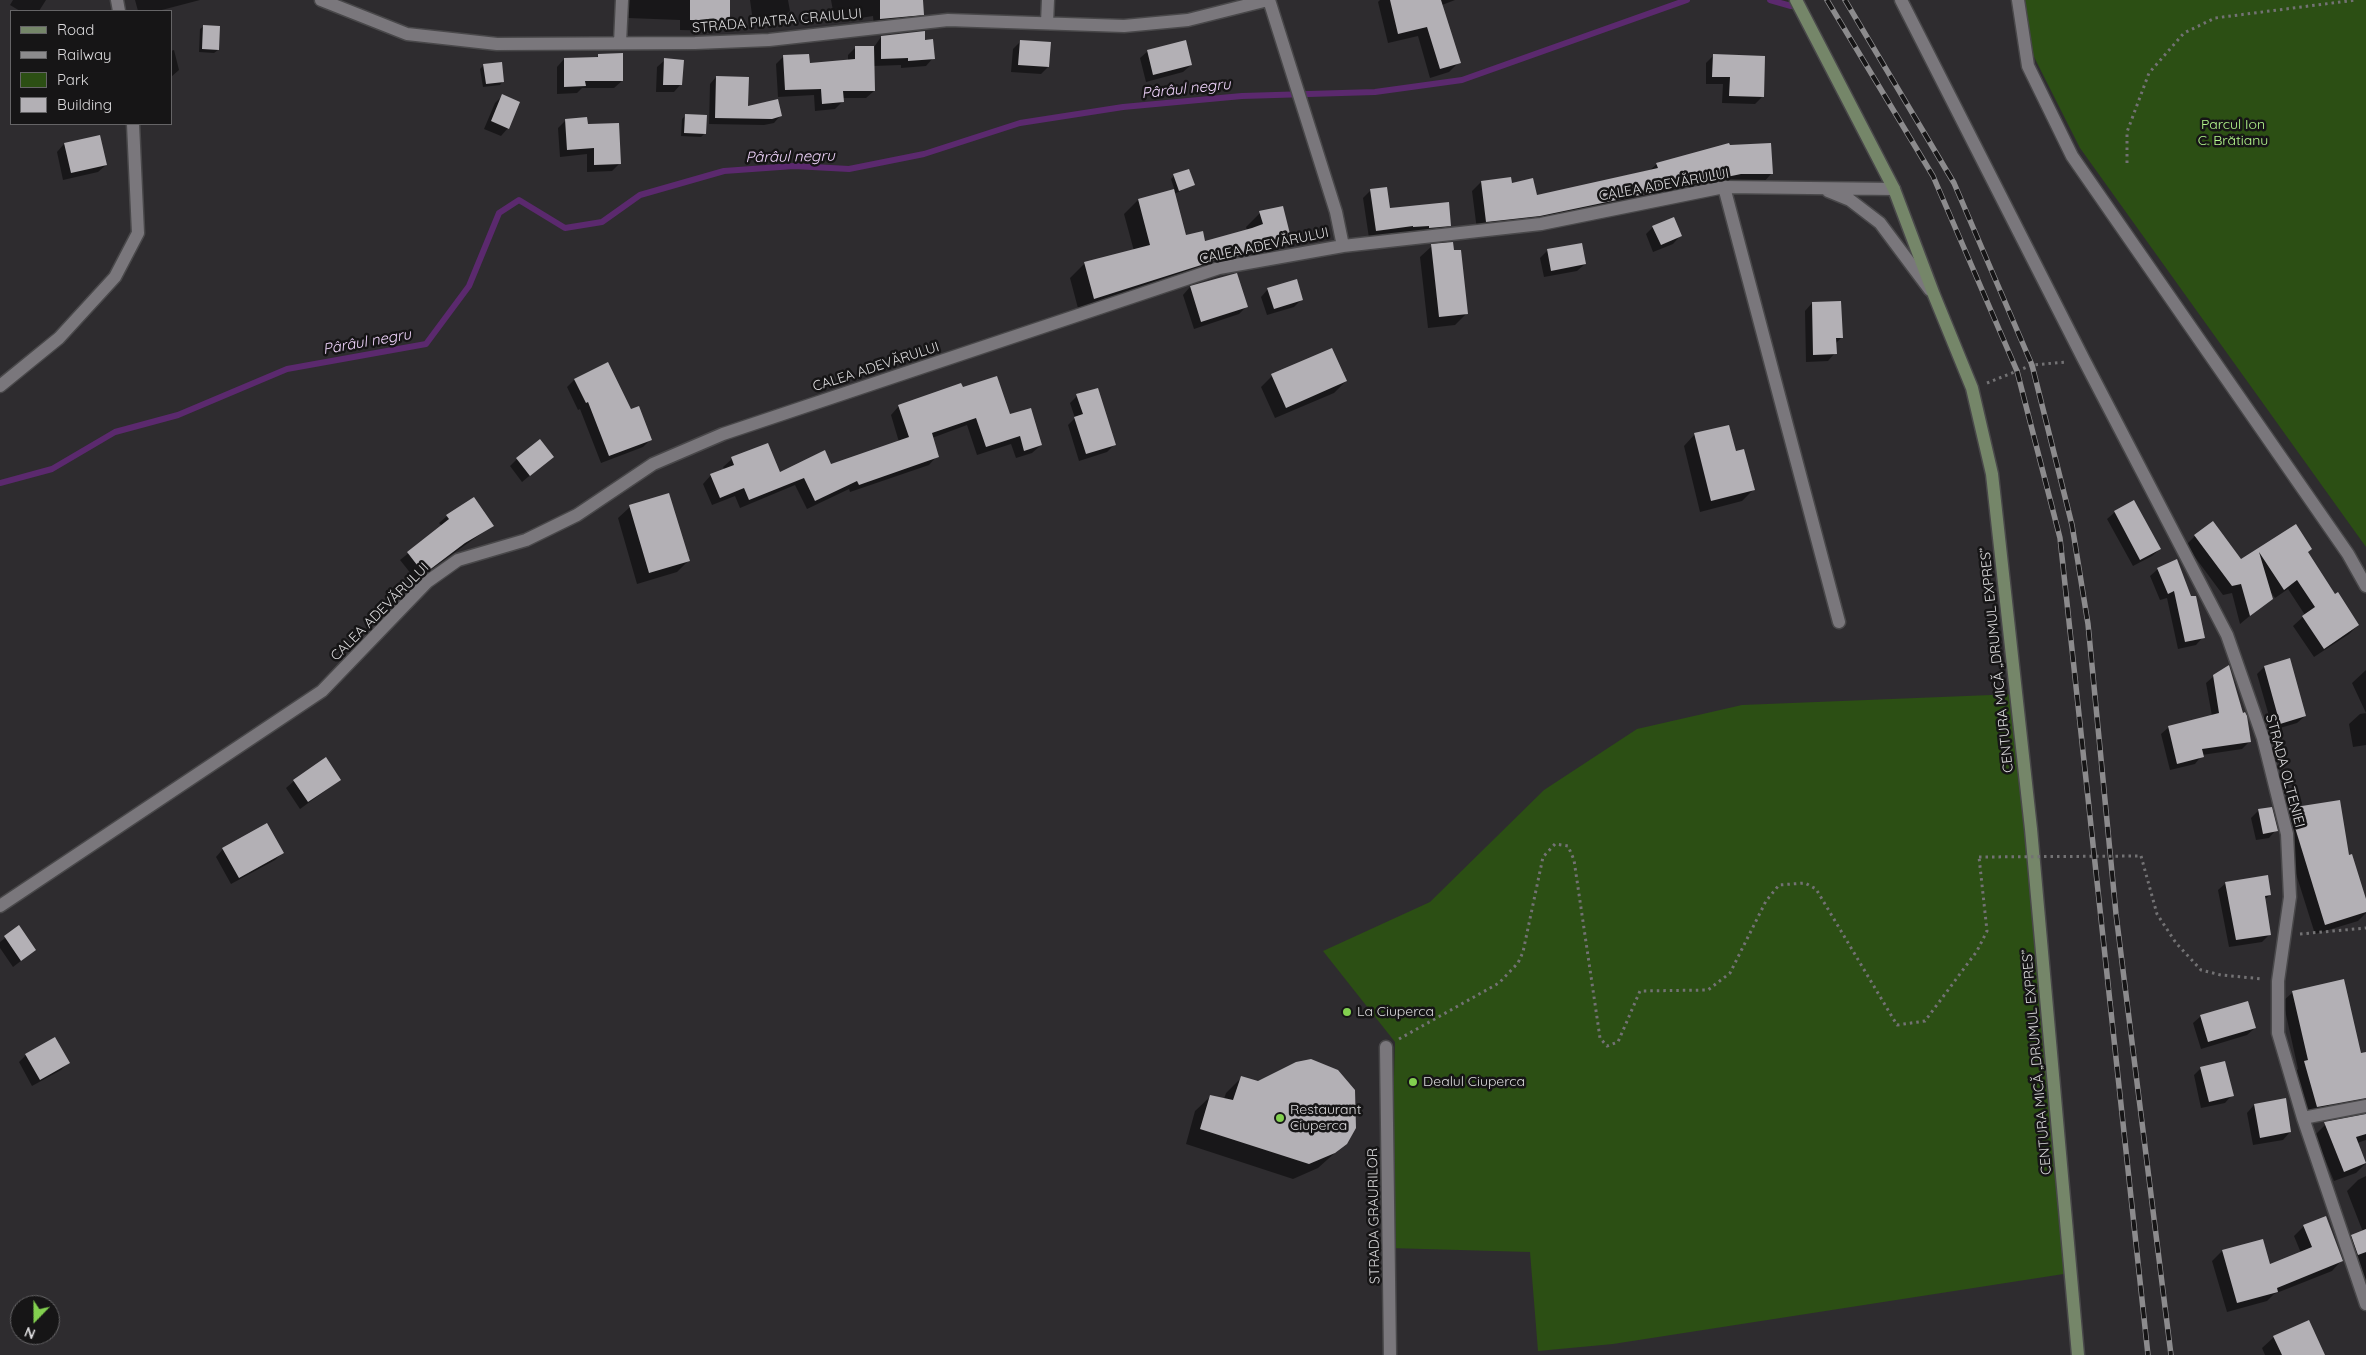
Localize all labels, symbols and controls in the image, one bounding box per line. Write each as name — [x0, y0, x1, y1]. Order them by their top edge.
street label: STRADA PIATRA CRAIULUI — [691, 5, 863, 37]
legend — [10, 10, 172, 125]
text: Road — [57, 20, 94, 39]
text: Railway — [57, 45, 112, 64]
text: Park — [57, 70, 89, 89]
water label: Pârâul negru — [1141, 75, 1231, 103]
text: Building — [57, 95, 112, 114]
park label: Parcul Ion C. Brătianu — [2198, 117, 2268, 150]
water label: Pârâul negru — [745, 147, 835, 167]
street label: CALEA ADEVĂRULUI — [1598, 165, 1730, 205]
street label: CALEA ADEVĂRULUI — [1198, 224, 1330, 268]
water label: Pârâul negru — [321, 325, 413, 359]
street label: CALEA ADEVĂRULUI — [811, 339, 941, 395]
street label: CENTURA MICĂ „DRUMUL EXPRES” — [1977, 546, 2017, 774]
street label: CALEA ADEVĂRULUI — [327, 559, 433, 665]
street label: STRADA OLTENIEI — [2262, 713, 2308, 829]
street label: CENTURA MICĂ „DRUMUL EXPRES” — [2019, 948, 2055, 1176]
place label: La Ciuperca — [1357, 1004, 1434, 1020]
marker: La Ciuperca — [1341, 1006, 1353, 1018]
place label: Dealul Ciuperca — [1423, 1074, 1525, 1090]
marker: Dealul Ciuperca — [1407, 1076, 1419, 1088]
place label: Restaurant Ciuperca — [1290, 1102, 1361, 1134]
marker: Restaurant Ciuperca — [1274, 1112, 1286, 1124]
street label: STRADA GRAURILOR — [1364, 1148, 1384, 1284]
north arrow — [10, 1295, 60, 1345]
text: N — [22, 1323, 38, 1343]

